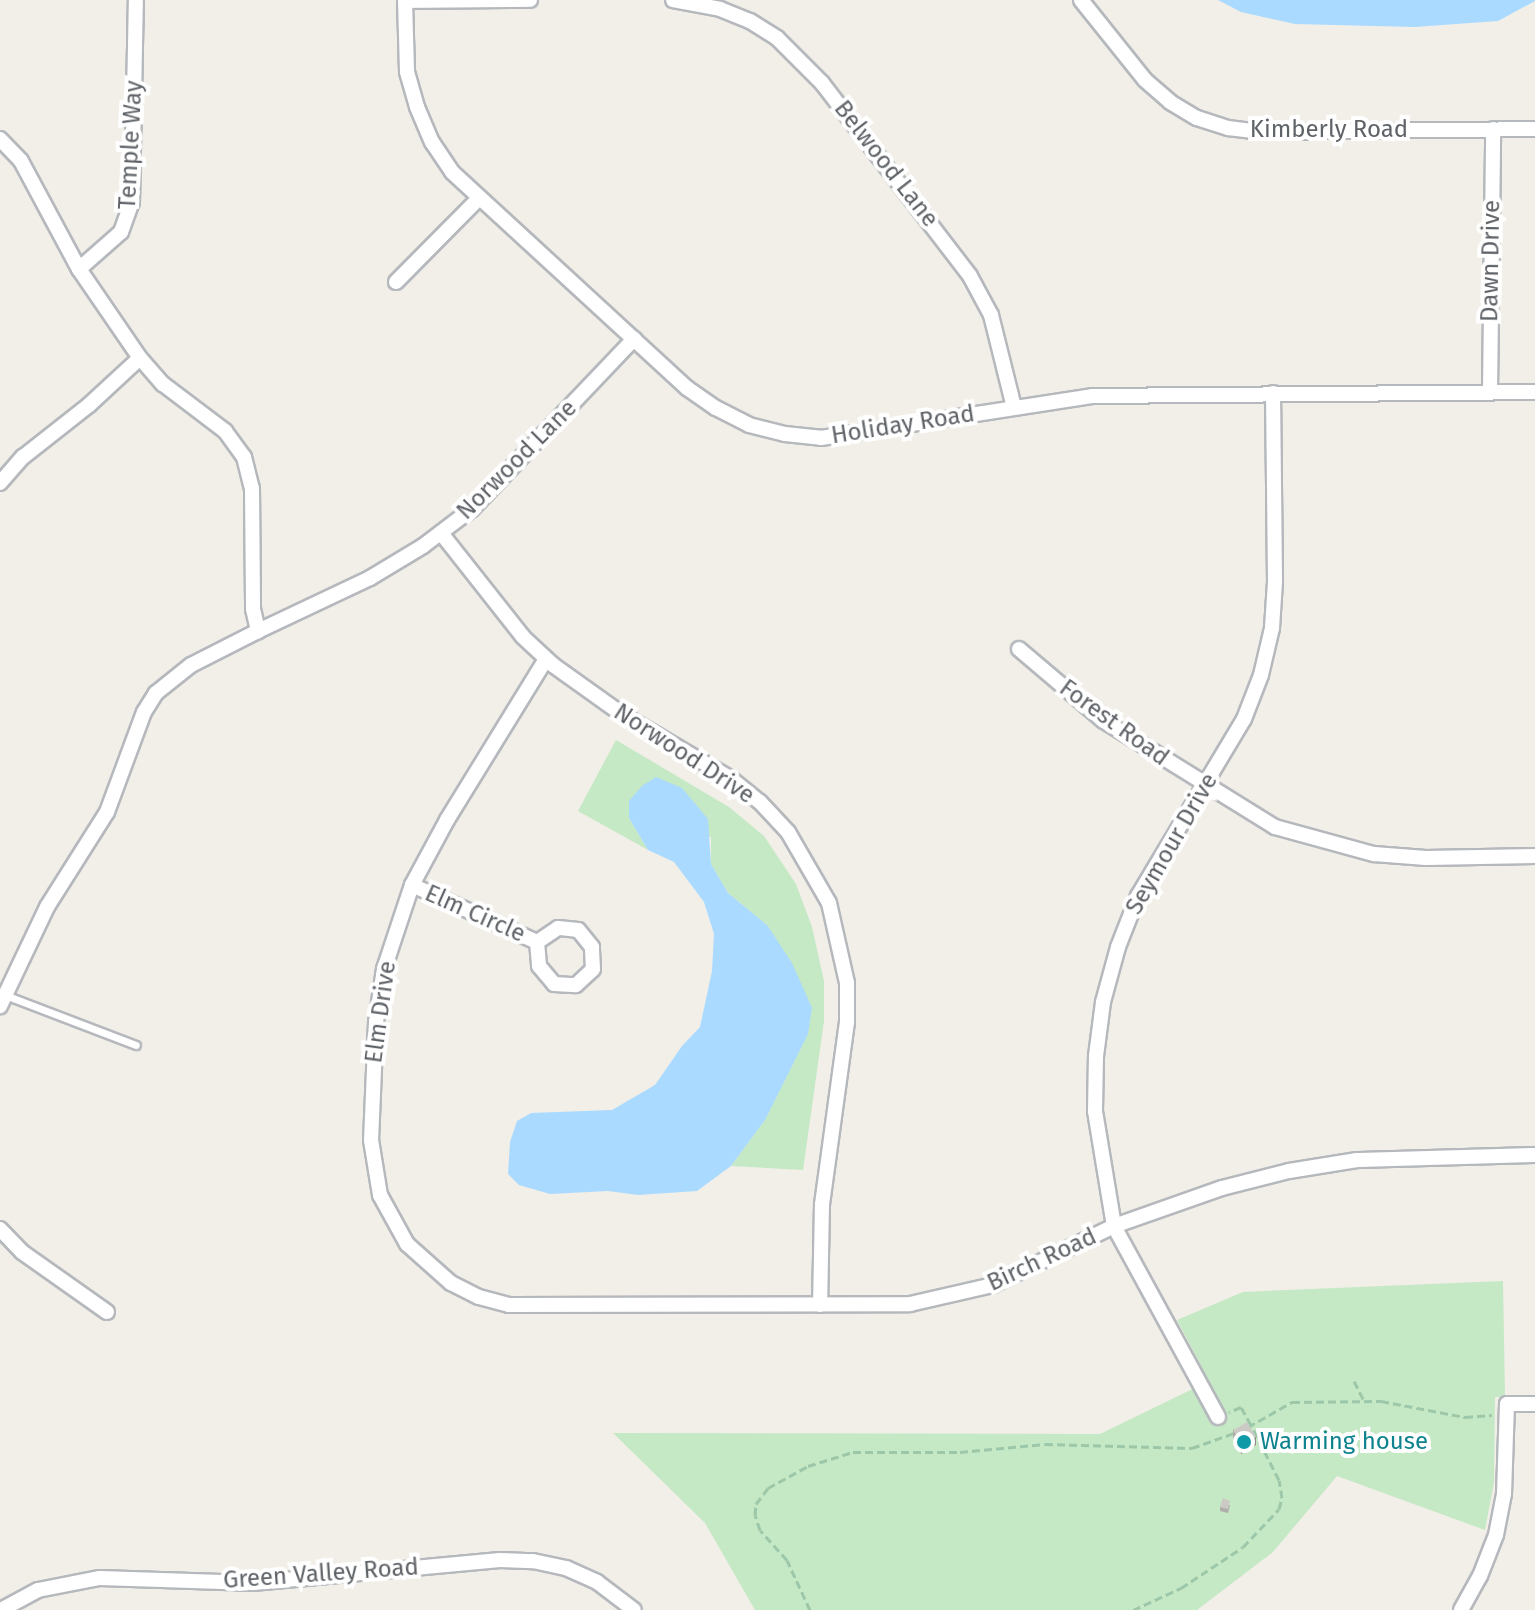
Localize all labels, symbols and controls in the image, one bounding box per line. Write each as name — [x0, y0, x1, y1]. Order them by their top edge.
street label: Temple Way — [113, 80, 149, 210]
street label: Belwood Lane — [828, 95, 944, 233]
street label: Kimberly Road — [1250, 116, 1408, 144]
street label: Dawn Drive — [1476, 200, 1506, 322]
street label: Norwood Lane — [451, 394, 583, 526]
street label: Holiday Road — [829, 399, 977, 451]
street label: Forest Road — [1054, 674, 1174, 772]
street label: Norwood Drive — [608, 698, 760, 810]
street label: Seymour Drive — [1120, 768, 1224, 920]
street label: Elm Circle — [420, 879, 530, 949]
street label: Elm Drive — [360, 959, 402, 1065]
street label: Birch Road — [983, 1222, 1101, 1298]
place label: Warming house — [1260, 1428, 1428, 1456]
marker: Warming house — [1235, 1433, 1253, 1451]
street label: Green Valley Road — [222, 1553, 420, 1595]

